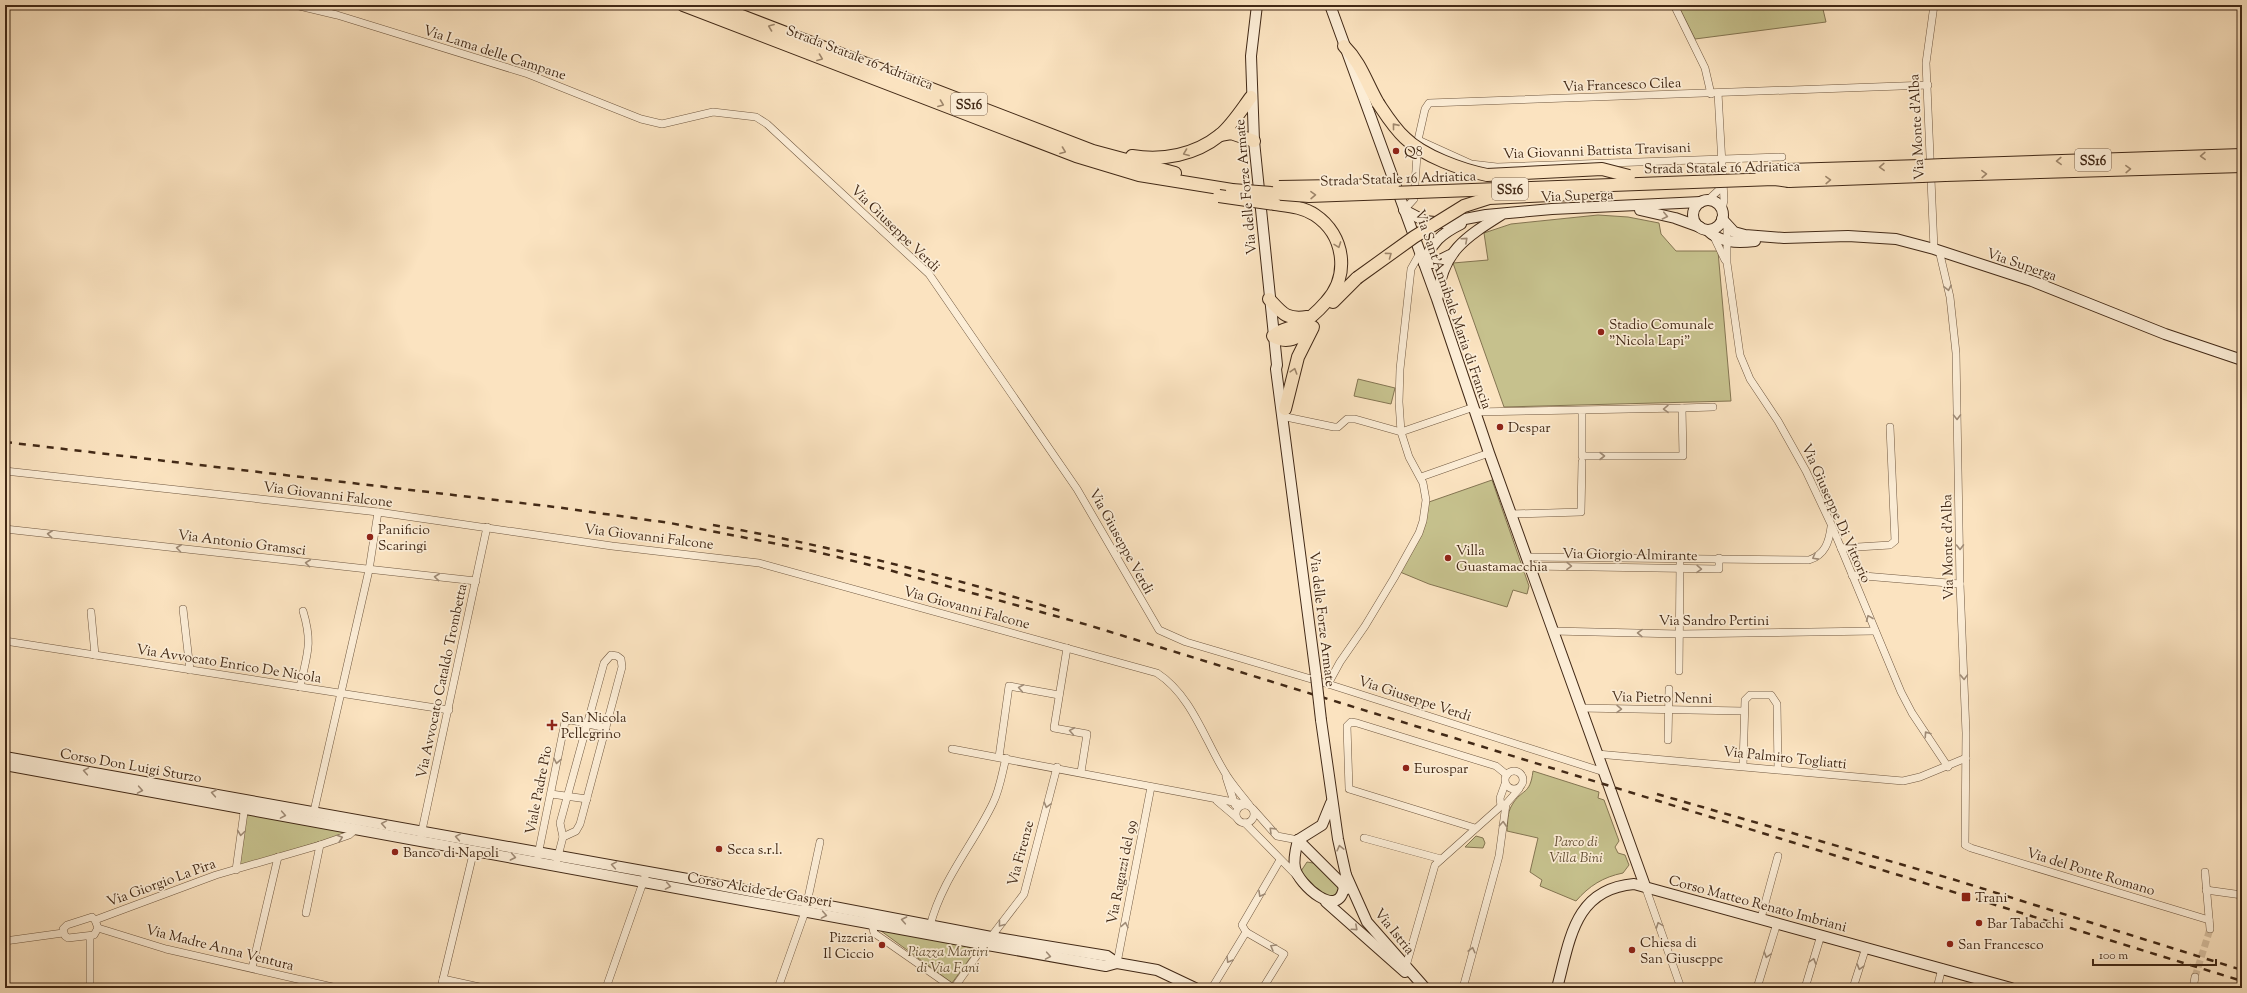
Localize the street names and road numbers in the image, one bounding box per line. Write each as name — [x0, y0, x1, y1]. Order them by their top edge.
street label: Via Lama delle Campane — [420, 21, 568, 86]
street label: Strada Statale 16 Adriatica — [783, 22, 936, 96]
street label: Via Monte d'Alba — [1905, 73, 1931, 180]
street label: Via Francesco Cilea — [1563, 74, 1682, 98]
road number: SS16 — [951, 93, 987, 115]
street label: Via delle Forze Armate — [1231, 118, 1263, 255]
street label: Via Giovanni Battista Travisani — [1503, 139, 1691, 165]
road number: SS16 — [2075, 149, 2111, 171]
street label: Strada Statale 16 Adriatica — [1644, 158, 1801, 180]
street label: Strada Statale 16 Adriatica — [1320, 167, 1477, 193]
road number: SS16 — [1492, 178, 1528, 200]
street label: Via Giuseppe Verdi — [845, 181, 944, 278]
street label: Via Superga — [1540, 186, 1615, 208]
street label: Via Sant'Annibale Maria di Francia — [1409, 207, 1496, 413]
street label: Via Superga — [1984, 245, 2060, 287]
street label: Via Giuseppe Di Vittorio — [1795, 441, 1875, 587]
street label: Via Giovanni Falcone — [262, 478, 394, 514]
street label: Via Giuseppe Verdi — [1083, 486, 1158, 598]
street label: Via Monte d'Alba — [1938, 493, 1960, 600]
street label: Via Giovanni Falcone — [583, 520, 715, 556]
street label: Via Antonio Gramsci — [176, 526, 307, 562]
street label: Via Giorgio Almirante — [1562, 545, 1698, 567]
street label: Via delle Forze Armate — [1303, 550, 1339, 688]
street label: Via Avvocato Cataldo Trombetta — [413, 582, 473, 781]
street label: Via Giovanni Falcone — [901, 582, 1032, 635]
street label: Via Sandro Pertini — [1659, 612, 1769, 632]
street label: Via Avvocato Enrico De Nicola — [135, 640, 323, 690]
street label: Via Giuseppe Verdi — [1355, 672, 1473, 728]
street label: Via Pietro Nenni — [1611, 688, 1712, 710]
street label: Via Palmiro Togliatti — [1722, 743, 1848, 775]
street label: Viale Padre Pio — [522, 744, 558, 836]
street label: Corso Don Luigi Sturzo — [58, 745, 203, 789]
street label: Via Firenze — [1004, 818, 1040, 889]
street label: Via Ragazzi del 99 — [1103, 818, 1143, 926]
street label: Via del Ponte Romano — [2024, 844, 2157, 902]
street label: Via Giorgio La Pira — [104, 855, 220, 913]
street label: Corso Alcide de Gasperi — [686, 868, 834, 914]
street label: Corso Matteo Renato Imbriani — [1666, 872, 1849, 938]
street label: Via Istria — [1369, 905, 1419, 960]
street label: Via Madre Anna Ventura — [143, 921, 296, 977]

